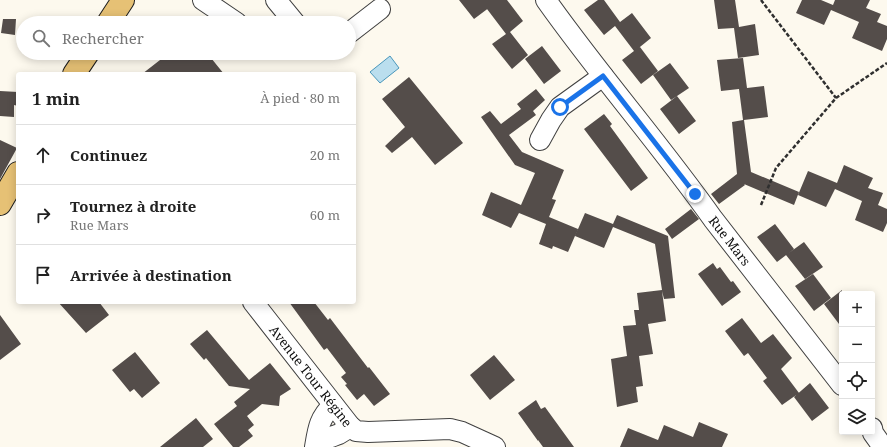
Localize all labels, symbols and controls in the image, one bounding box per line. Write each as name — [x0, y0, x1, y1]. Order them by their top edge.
search box — [16, 16, 356, 60]
icon: search — [30, 27, 52, 49]
text: Rechercher — [62, 28, 144, 48]
text: 1 min — [32, 87, 80, 110]
text: À pied · 80 m — [260, 89, 340, 107]
route start — [551, 98, 569, 116]
icon: ahead — [32, 144, 54, 166]
text: Continuez — [70, 145, 147, 165]
text: 20 m — [310, 146, 340, 164]
route end — [686, 185, 704, 203]
text: Tournez à droite — [70, 196, 196, 216]
icon: right — [32, 204, 54, 226]
text: 60 m — [310, 206, 340, 224]
street label: Rue Mars — [705, 212, 755, 270]
text: Rue Mars — [70, 216, 129, 234]
icon: arrive — [32, 264, 54, 286]
text: Arrivée à destination — [70, 265, 232, 285]
map controls — [839, 291, 875, 435]
button: + — [839, 291, 875, 327]
street label: Avenue Tour Régine — [265, 321, 356, 431]
button: − — [839, 327, 875, 363]
button: locate — [839, 363, 875, 399]
button: layers — [839, 399, 875, 435]

